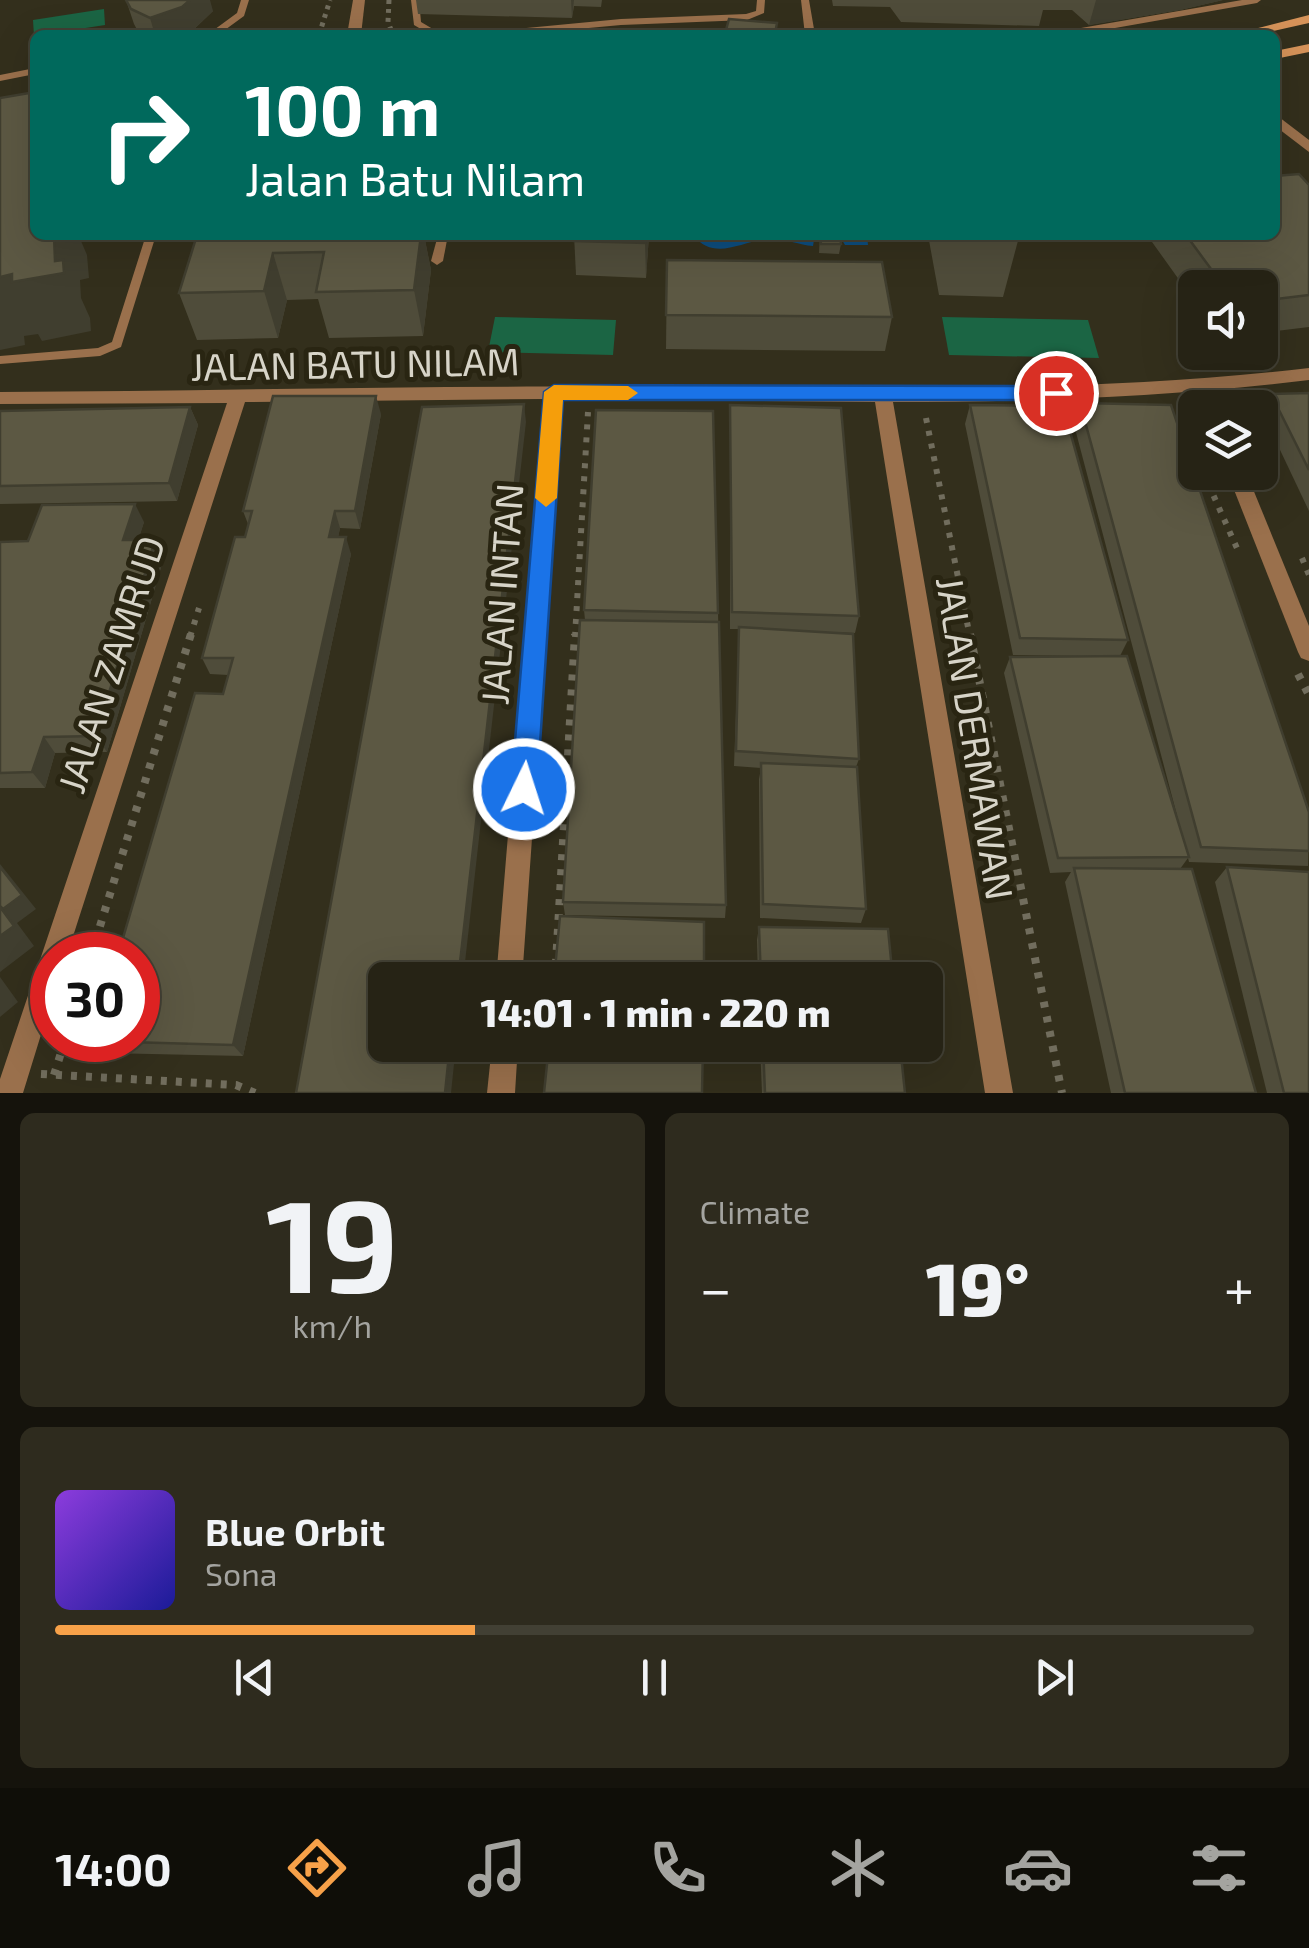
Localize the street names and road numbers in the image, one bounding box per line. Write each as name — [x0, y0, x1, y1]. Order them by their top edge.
street label: JALAN BATU NILAM — [190, 337, 520, 389]
street label: JALAN INTAN — [470, 482, 532, 706]
street label: JALAN ZAMRUD — [47, 530, 173, 798]
street label: JALAN DERMAWAN — [928, 573, 1024, 903]

